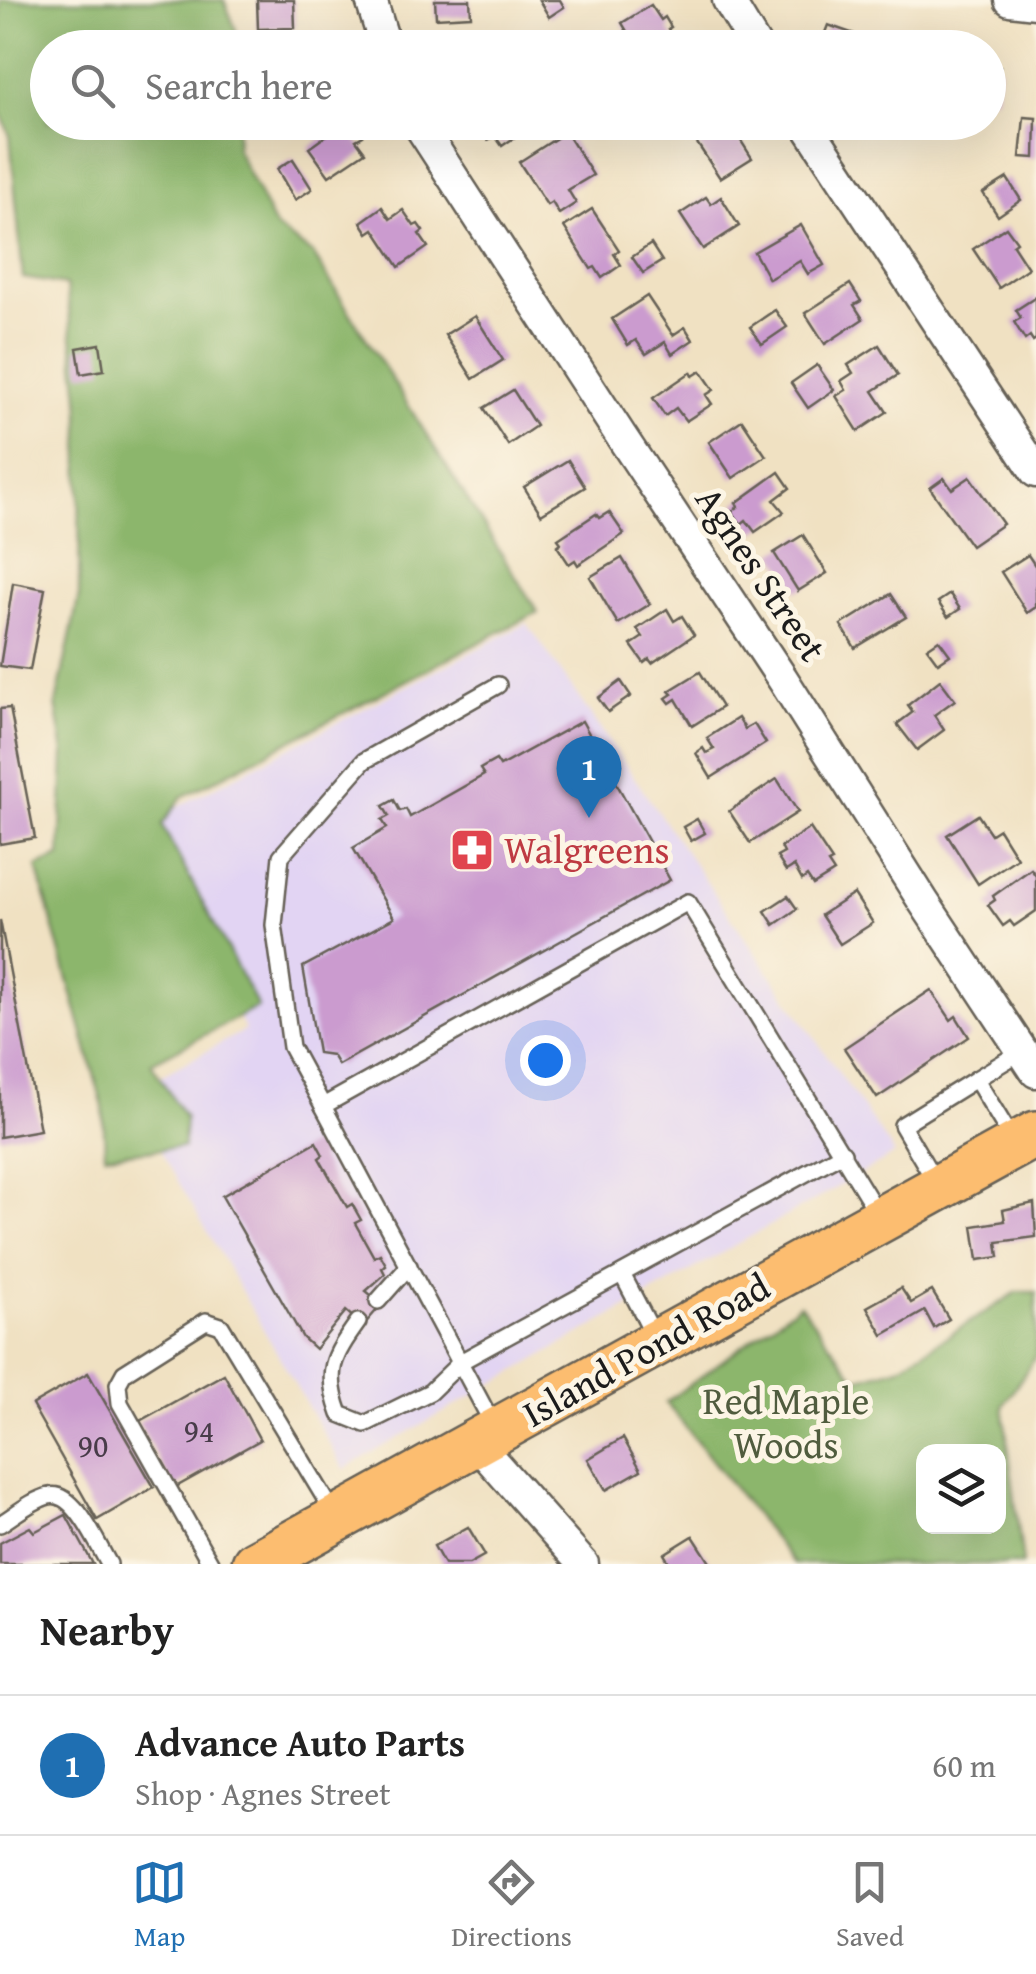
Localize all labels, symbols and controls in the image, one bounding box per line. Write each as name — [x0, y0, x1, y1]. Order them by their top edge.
search box — [30, 30, 1006, 140]
text: Search here — [145, 57, 333, 113]
icon: search — [65, 58, 120, 113]
street label: Agnes Street — [682, 475, 841, 672]
pin: 1 — [556, 736, 622, 818]
place label: Walgreens — [504, 821, 670, 877]
pharmacy icon: Walgreens — [449, 827, 495, 873]
your location — [520, 1035, 571, 1086]
street label: Island Pond Road — [512, 1258, 780, 1440]
park label: Red Maple Woods — [703, 1372, 869, 1472]
house number: 94 — [184, 1407, 214, 1454]
house number: 90 — [78, 1422, 108, 1469]
map controls — [916, 1444, 1006, 1534]
button: layers — [916, 1444, 1006, 1534]
text: Nearby — [40, 1599, 174, 1660]
text: Advance Auto Parts — [135, 1714, 465, 1770]
text: 1 — [64, 1742, 81, 1789]
text: 60 m — [932, 1742, 996, 1789]
text: Shop · Agnes Street — [135, 1770, 391, 1817]
tab: Map — [132, 1855, 187, 1956]
tab: Directions — [451, 1855, 572, 1956]
tab: Saved — [836, 1855, 904, 1956]

